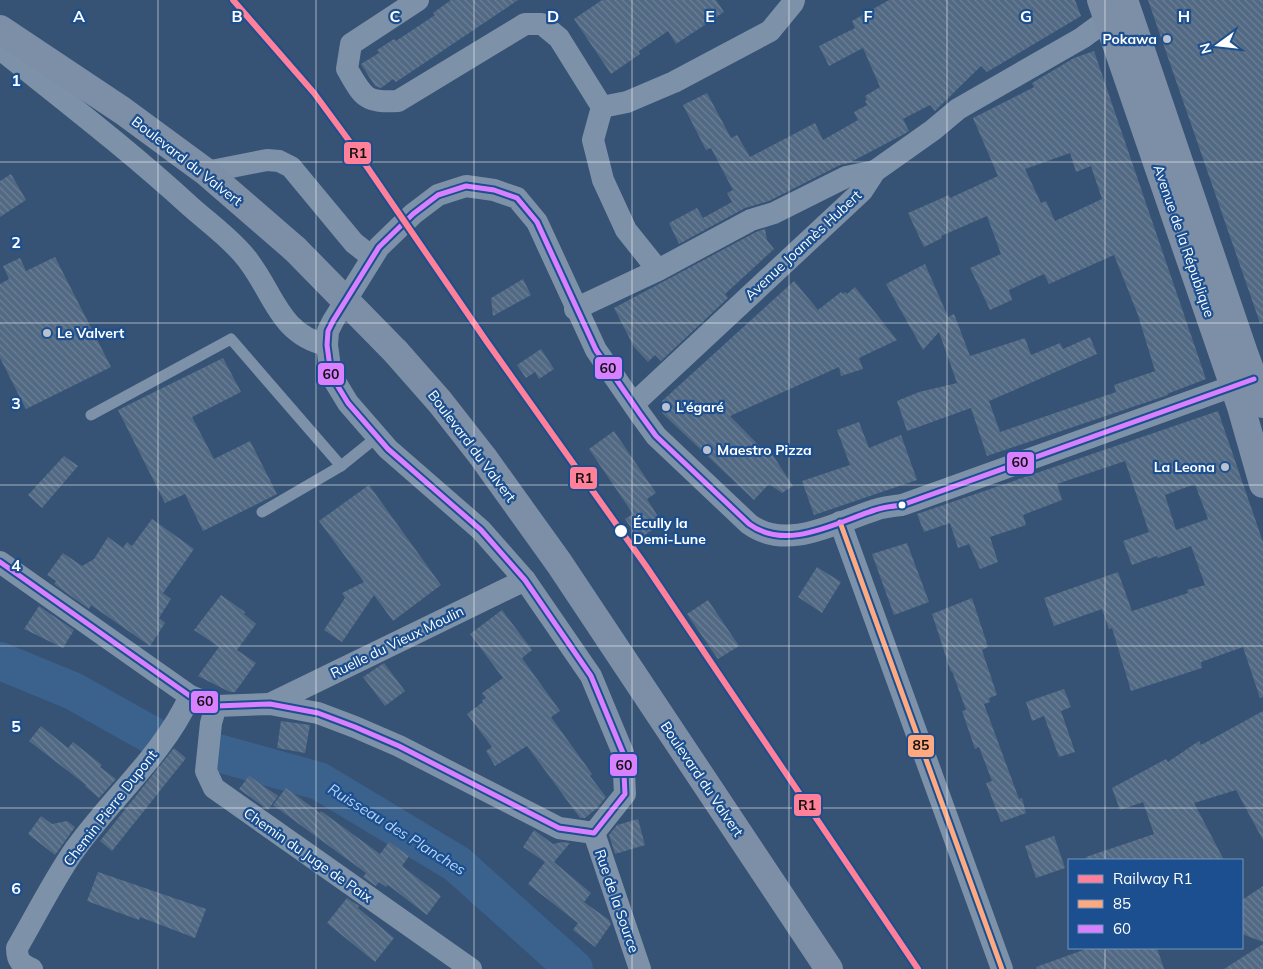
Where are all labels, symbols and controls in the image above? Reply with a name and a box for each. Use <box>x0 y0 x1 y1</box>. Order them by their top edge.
text: A <box>73 6 85 26</box>
text: B <box>231 6 243 26</box>
text: C <box>390 6 401 26</box>
text: D <box>547 6 559 26</box>
text: E <box>705 6 715 26</box>
text: F <box>863 6 873 26</box>
text: G <box>1020 6 1032 26</box>
text: H <box>1178 6 1190 26</box>
north arrow <box>1193 20 1243 70</box>
place label: Pokawa <box>1103 30 1157 48</box>
marker: Pokawa <box>1161 33 1173 45</box>
text: N <box>1195 41 1216 56</box>
text: 1 <box>11 70 21 90</box>
street label: Boulevard du Valvert <box>128 112 246 210</box>
line badge: R1 <box>343 141 372 165</box>
text: R1 <box>349 144 367 162</box>
street label: Avenue de la République <box>1149 162 1219 320</box>
street label: Avenue Joannès Hubert <box>741 186 865 304</box>
text: 2 <box>11 232 21 252</box>
place label: Le Valvert <box>57 324 125 342</box>
marker: Le Valvert <box>41 327 53 339</box>
line badge: 60 <box>594 356 623 380</box>
text: 60 <box>600 359 616 377</box>
line badge: 60 <box>317 362 345 386</box>
text: 60 <box>323 365 339 383</box>
street label: Boulevard du Valvert <box>424 387 520 506</box>
text: 3 <box>11 393 21 413</box>
place label: L’égaré <box>676 398 724 416</box>
marker: L’égaré <box>660 401 672 413</box>
place label: Maestro Pizza <box>717 441 812 459</box>
marker: Maestro Pizza <box>701 444 713 456</box>
line badge: 60 <box>1006 451 1035 475</box>
text: 60 <box>1012 453 1028 471</box>
place label: La Leona <box>1154 458 1215 476</box>
marker: La Leona <box>1219 461 1231 473</box>
line badge: R1 <box>569 466 598 490</box>
text: R1 <box>575 469 593 487</box>
unlabelled marker <box>897 500 907 510</box>
place label: Écully la Demi-Lune <box>633 514 706 548</box>
marker: Écully la Demi-Lune <box>613 523 629 539</box>
text: 4 <box>11 555 21 575</box>
street label: Ruelle du Vieux Moulin <box>327 602 467 682</box>
line badge: 60 <box>190 690 219 714</box>
text: 60 <box>197 692 213 710</box>
text: 5 <box>11 716 21 736</box>
street label: Boulevard du Valvert <box>657 718 747 840</box>
line badge: 85 <box>907 734 935 758</box>
text: 85 <box>913 736 929 754</box>
street label: Chemin Pierre Dupont <box>59 746 161 870</box>
line badge: 60 <box>609 753 638 777</box>
text: 60 <box>616 756 632 774</box>
water label: Ruisseau des Planches <box>325 779 469 879</box>
line badge: R1 <box>793 793 822 817</box>
text: R1 <box>798 796 816 814</box>
street label: Chemin du Juge de Paix <box>240 804 376 907</box>
street label: Rue de la Source <box>591 847 643 955</box>
legend <box>1068 859 1243 949</box>
text: Railway R1 <box>1113 869 1193 888</box>
text: 6 <box>11 878 21 898</box>
text: 85 <box>1113 894 1131 913</box>
text: 60 <box>1113 919 1131 938</box>

